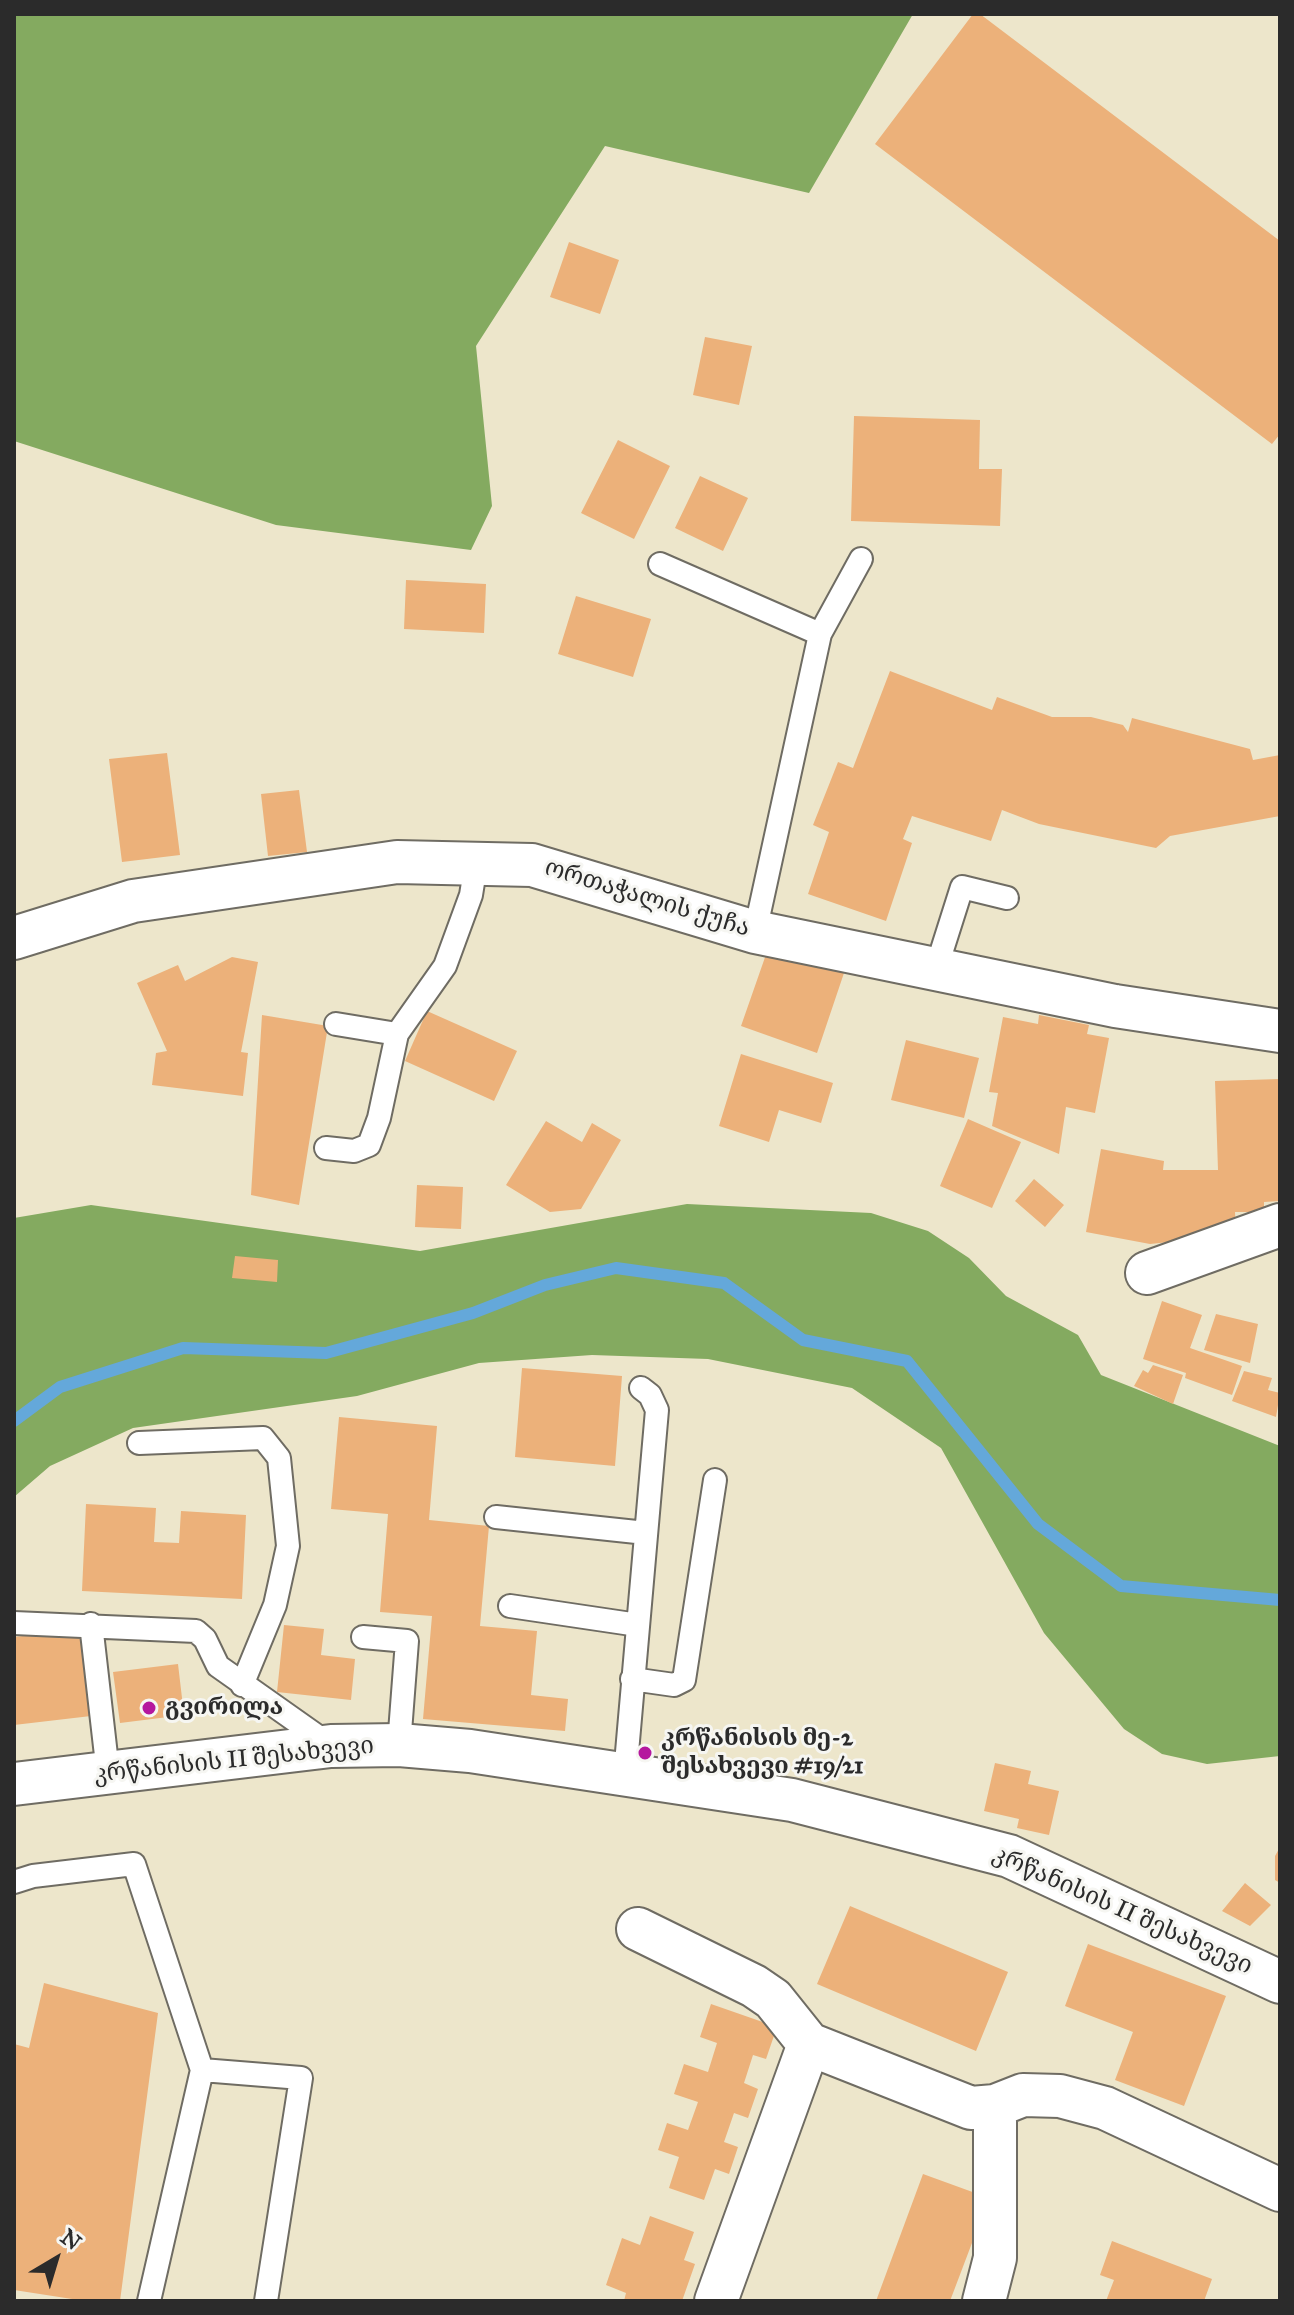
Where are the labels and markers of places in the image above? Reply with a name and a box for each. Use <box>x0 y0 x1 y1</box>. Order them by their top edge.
place label: გვირილა <box>165 1694 283 1722</box>
marker: გვირილა <box>140 1699 158 1717</box>
place label: კრწანისის მე-2 შესახვევი #19/21 <box>661 1725 863 1781</box>
marker: კრწანისის მე-2 შესახვევი #19/21 <box>636 1744 654 1762</box>

